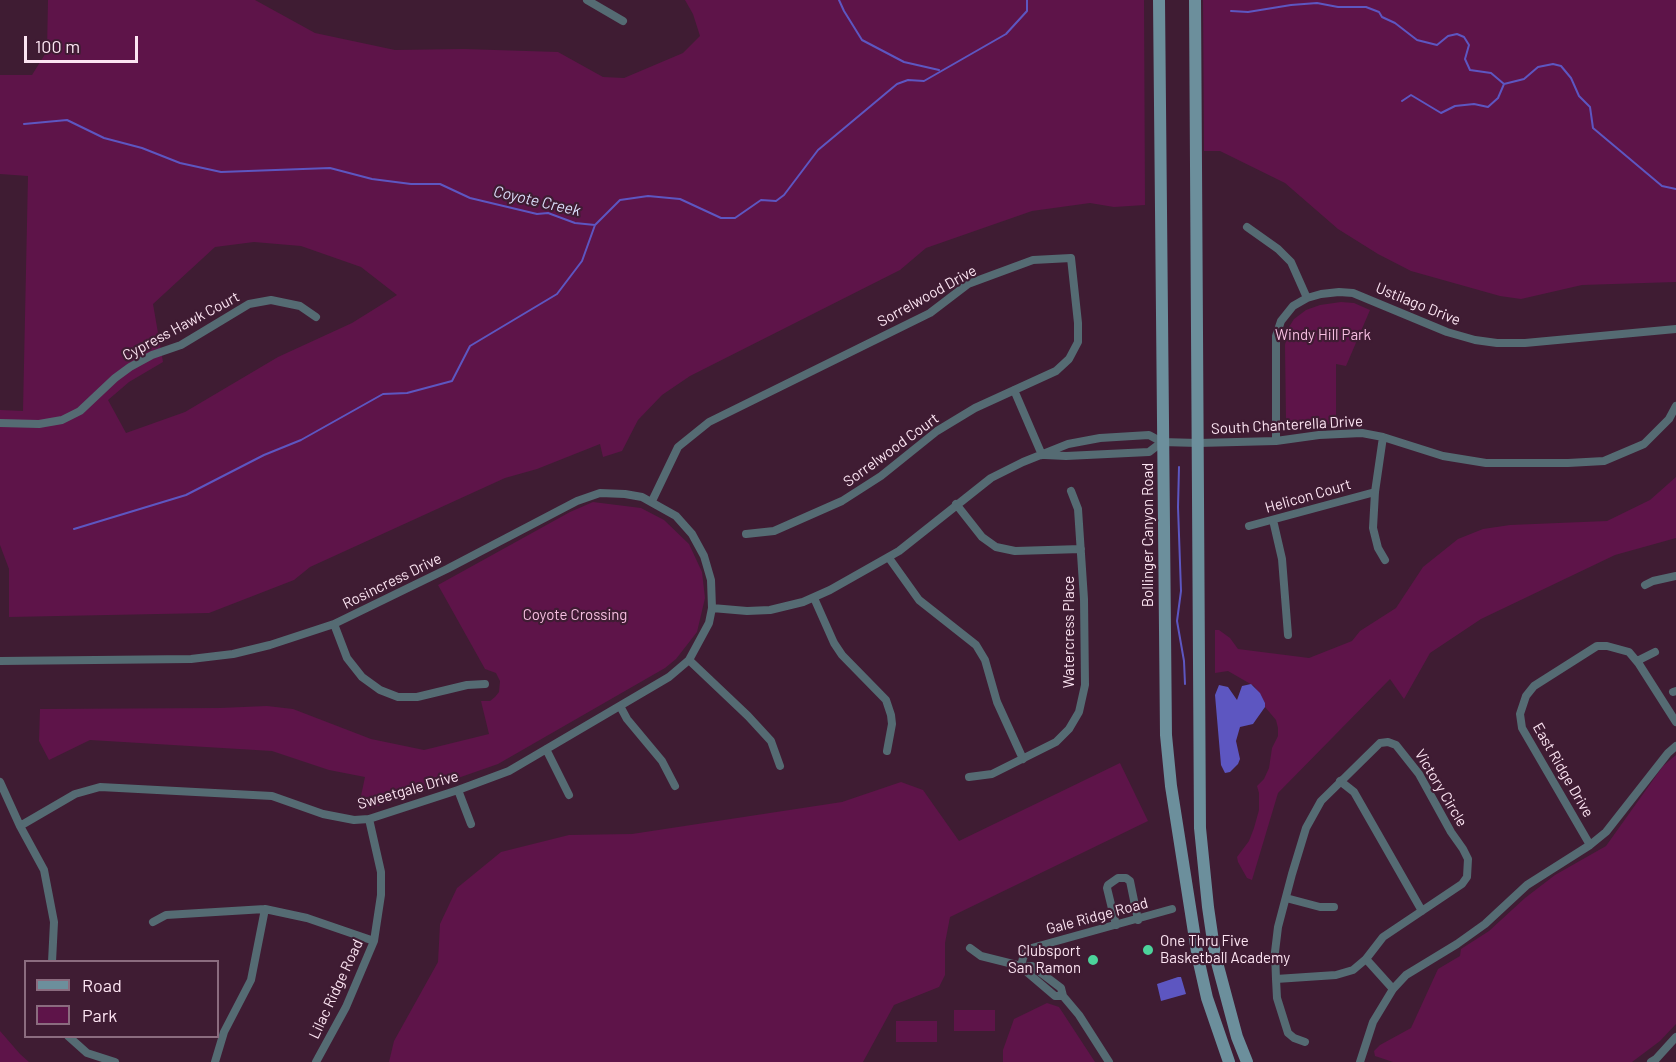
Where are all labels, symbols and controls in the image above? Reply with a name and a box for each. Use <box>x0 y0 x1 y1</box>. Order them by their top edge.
scale bar <box>27 24 141 62</box>
text: 100 m <box>35 35 80 57</box>
water label: Coyote Creek <box>492 182 582 220</box>
street label: Sorrelwood Drive <box>874 261 980 331</box>
street label: Ustilago Drive <box>1373 279 1463 329</box>
street label: Cypress Hawk Court <box>119 288 243 364</box>
park label: Windy Hill Park <box>1275 326 1371 344</box>
street label: Sorrelwood Court <box>840 409 942 491</box>
street label: South Chanterella Drive <box>1211 412 1363 438</box>
street label: Bollinger Canyon Road <box>1139 463 1157 607</box>
street label: Helicon Court <box>1263 475 1353 517</box>
street label: Rosincress Drive <box>340 549 444 613</box>
street label: Watercress Place <box>1060 576 1078 688</box>
park label: Coyote Crossing <box>523 606 627 624</box>
street label: East Ridge Drive <box>1529 720 1597 820</box>
street label: Victory Circle <box>1411 746 1471 830</box>
street label: Sweetgale Drive <box>355 767 461 813</box>
street label: Gale Ridge Road <box>1044 894 1150 938</box>
place label: One Thru Five Basketball Academy <box>1160 932 1290 967</box>
street label: Lilac Ridge Road <box>305 936 367 1042</box>
place label: Clubsport San Ramon <box>1008 942 1081 977</box>
marker: One Thru Five Basketball Academy <box>1141 943 1155 957</box>
marker: Clubsport San Ramon <box>1086 953 1100 967</box>
legend <box>24 960 219 1038</box>
text: Road <box>82 974 122 996</box>
text: Park <box>82 1004 117 1026</box>

